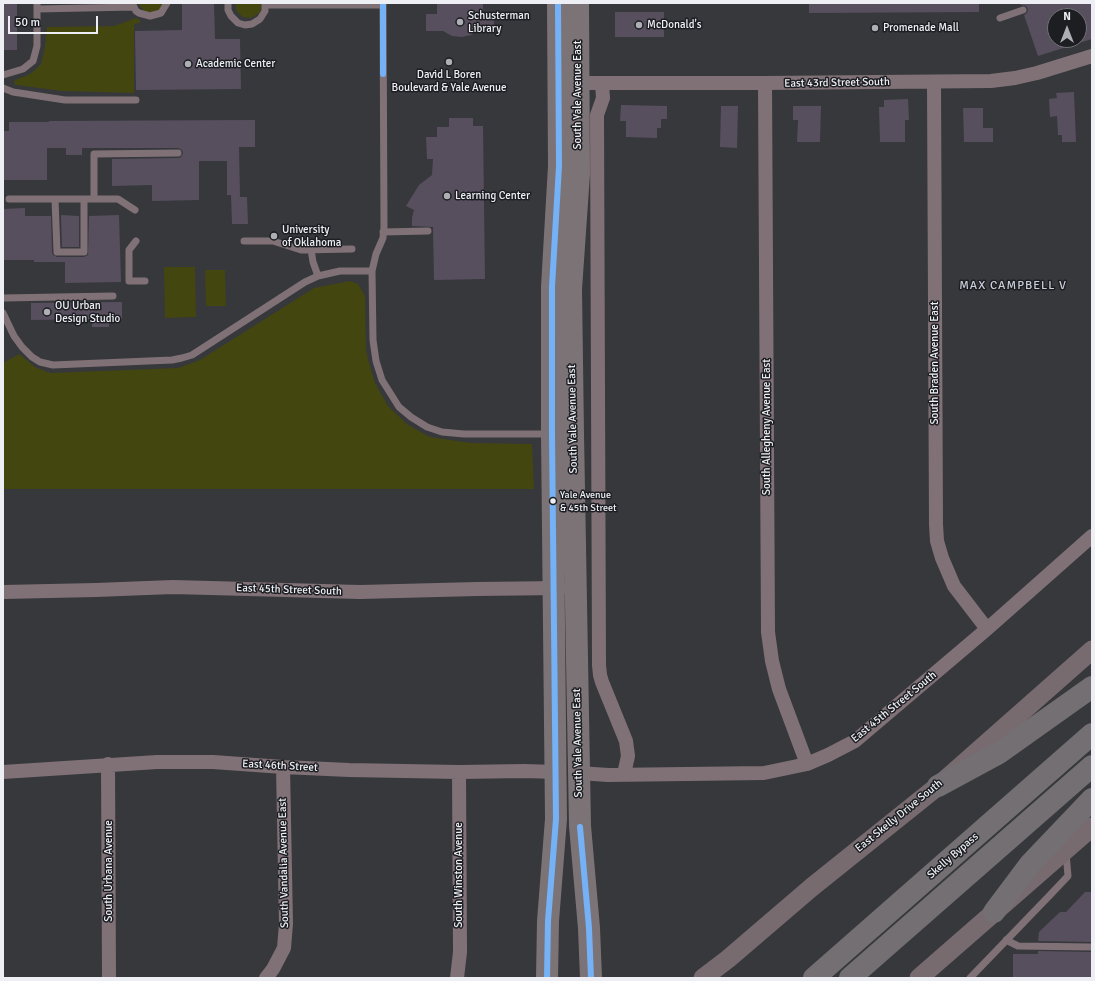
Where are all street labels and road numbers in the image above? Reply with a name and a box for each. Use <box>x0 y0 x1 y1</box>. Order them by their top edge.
street label: South Yale Avenue East <box>571 41 585 149</box>
street label: East 43rd Street South <box>784 75 890 91</box>
street label: South Braden Avenue East <box>928 301 942 425</box>
street label: South Allegheny Avenue East <box>760 359 774 495</box>
street label: South Yale Avenue East <box>565 364 581 474</box>
street label: East 45th Street South <box>236 582 342 598</box>
street label: East 45th Street South <box>849 669 939 745</box>
street label: South Yale Avenue East <box>570 688 586 798</box>
street label: East 46th Street <box>242 757 318 775</box>
street label: East Skelly Drive South <box>853 777 945 855</box>
street label: South Vandalia Avenue East <box>276 798 292 928</box>
street label: South Urbana Avenue <box>102 820 116 922</box>
street label: South Winston Avenue <box>452 822 466 928</box>
street label: Skelly Bypass <box>925 830 981 882</box>

